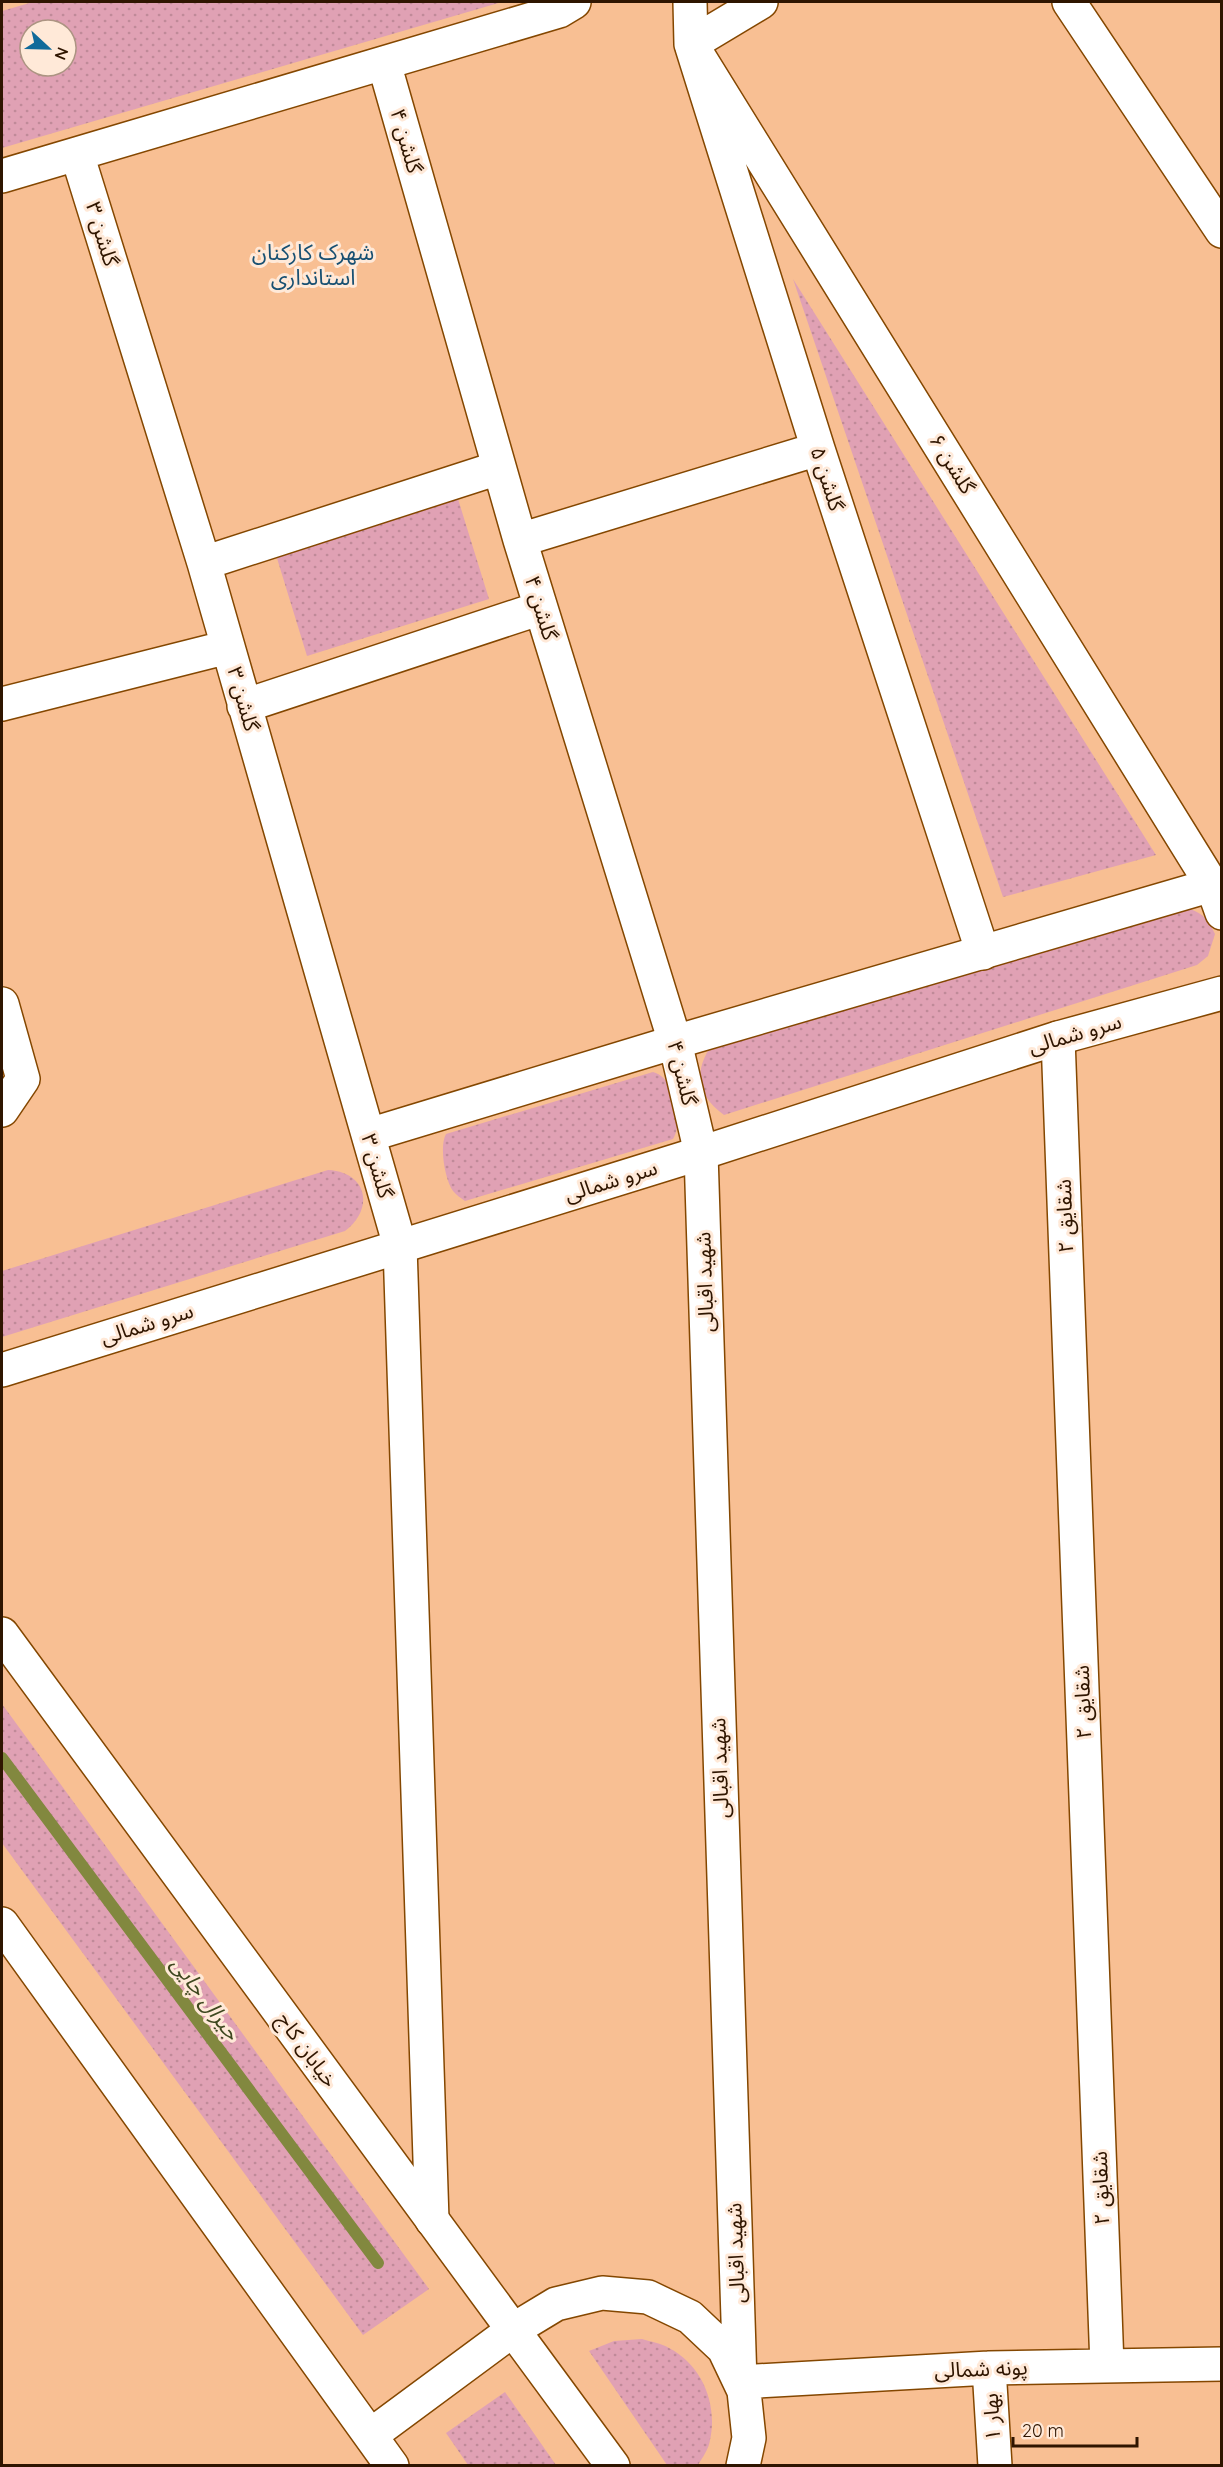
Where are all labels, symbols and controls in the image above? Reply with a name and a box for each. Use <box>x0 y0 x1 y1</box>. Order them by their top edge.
north arrow <box>18 18 78 78</box>
text: N <box>50 44 73 63</box>
street label: گلشن ۴ <box>385 105 429 176</box>
street label: گلشن ۳ <box>81 198 125 269</box>
district label: شهرک کارکنان استانداری <box>252 238 374 291</box>
street label: گلشن ۶ <box>924 429 982 499</box>
street label: گلشن ۵ <box>805 443 851 514</box>
street label: گلشن ۴ <box>520 572 564 643</box>
street label: گلشن ۳ <box>222 663 266 734</box>
street label: سرو شمالی <box>1025 1007 1124 1059</box>
street label: گلشن ۴ <box>662 1038 704 1108</box>
street label: گلشن ۳ <box>356 1130 400 1201</box>
street label: سرو شمالی <box>561 1154 660 1206</box>
street label: شقایق ۲ <box>1050 1179 1079 1253</box>
street label: شهید اقبالی <box>689 1231 719 1333</box>
street label: سرو شمالی <box>97 1297 196 1349</box>
street label: شقایق ۲ <box>1068 1665 1097 1739</box>
street label: شهید اقبالی <box>704 1717 734 1819</box>
water label: جیرال چایی <box>164 1950 247 2047</box>
street label: خیابان کاج <box>269 2007 344 2094</box>
street label: شقایق ۲ <box>1086 2151 1115 2225</box>
street label: شهید اقبالی <box>720 2202 750 2304</box>
street label: پونه شمالی <box>934 2353 1028 2384</box>
street label: بهار ۱ <box>977 2392 1005 2442</box>
scale bar <box>1013 2410 1138 2448</box>
text: 20 m <box>1022 2419 1064 2442</box>

